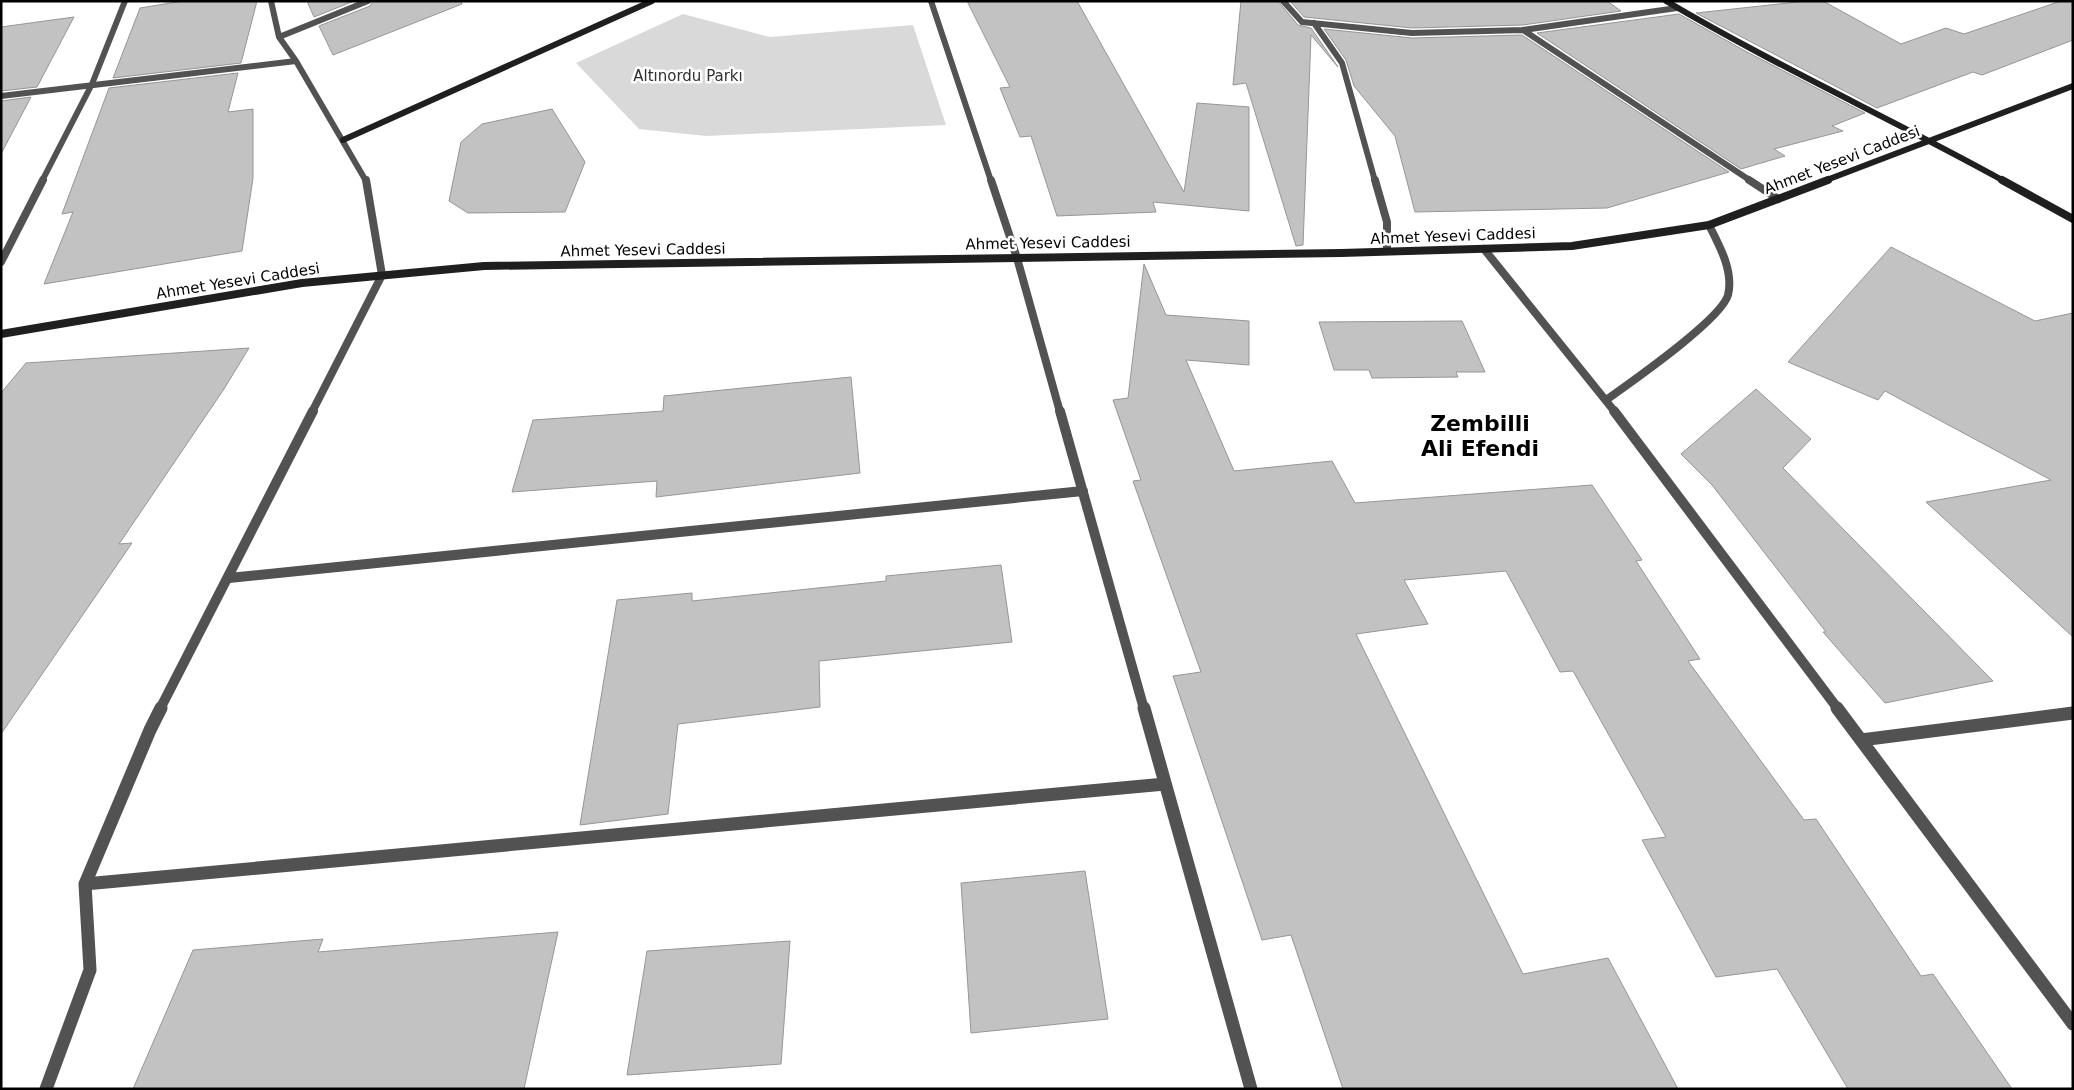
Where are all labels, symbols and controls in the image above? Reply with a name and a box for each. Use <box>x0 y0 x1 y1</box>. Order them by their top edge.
park label: Altınordu Parkı <box>633 67 743 85</box>
street label: Ahmet Yesevi Caddesi <box>1762 122 1922 198</box>
street label: Ahmet Yesevi Caddesi <box>1370 224 1536 248</box>
street label: Ahmet Yesevi Caddesi <box>965 233 1131 253</box>
street label: Ahmet Yesevi Caddesi <box>560 240 726 260</box>
street label: Ahmet Yesevi Caddesi <box>155 259 321 303</box>
district label: Zembilli Ali Efendi <box>1421 411 1539 461</box>

